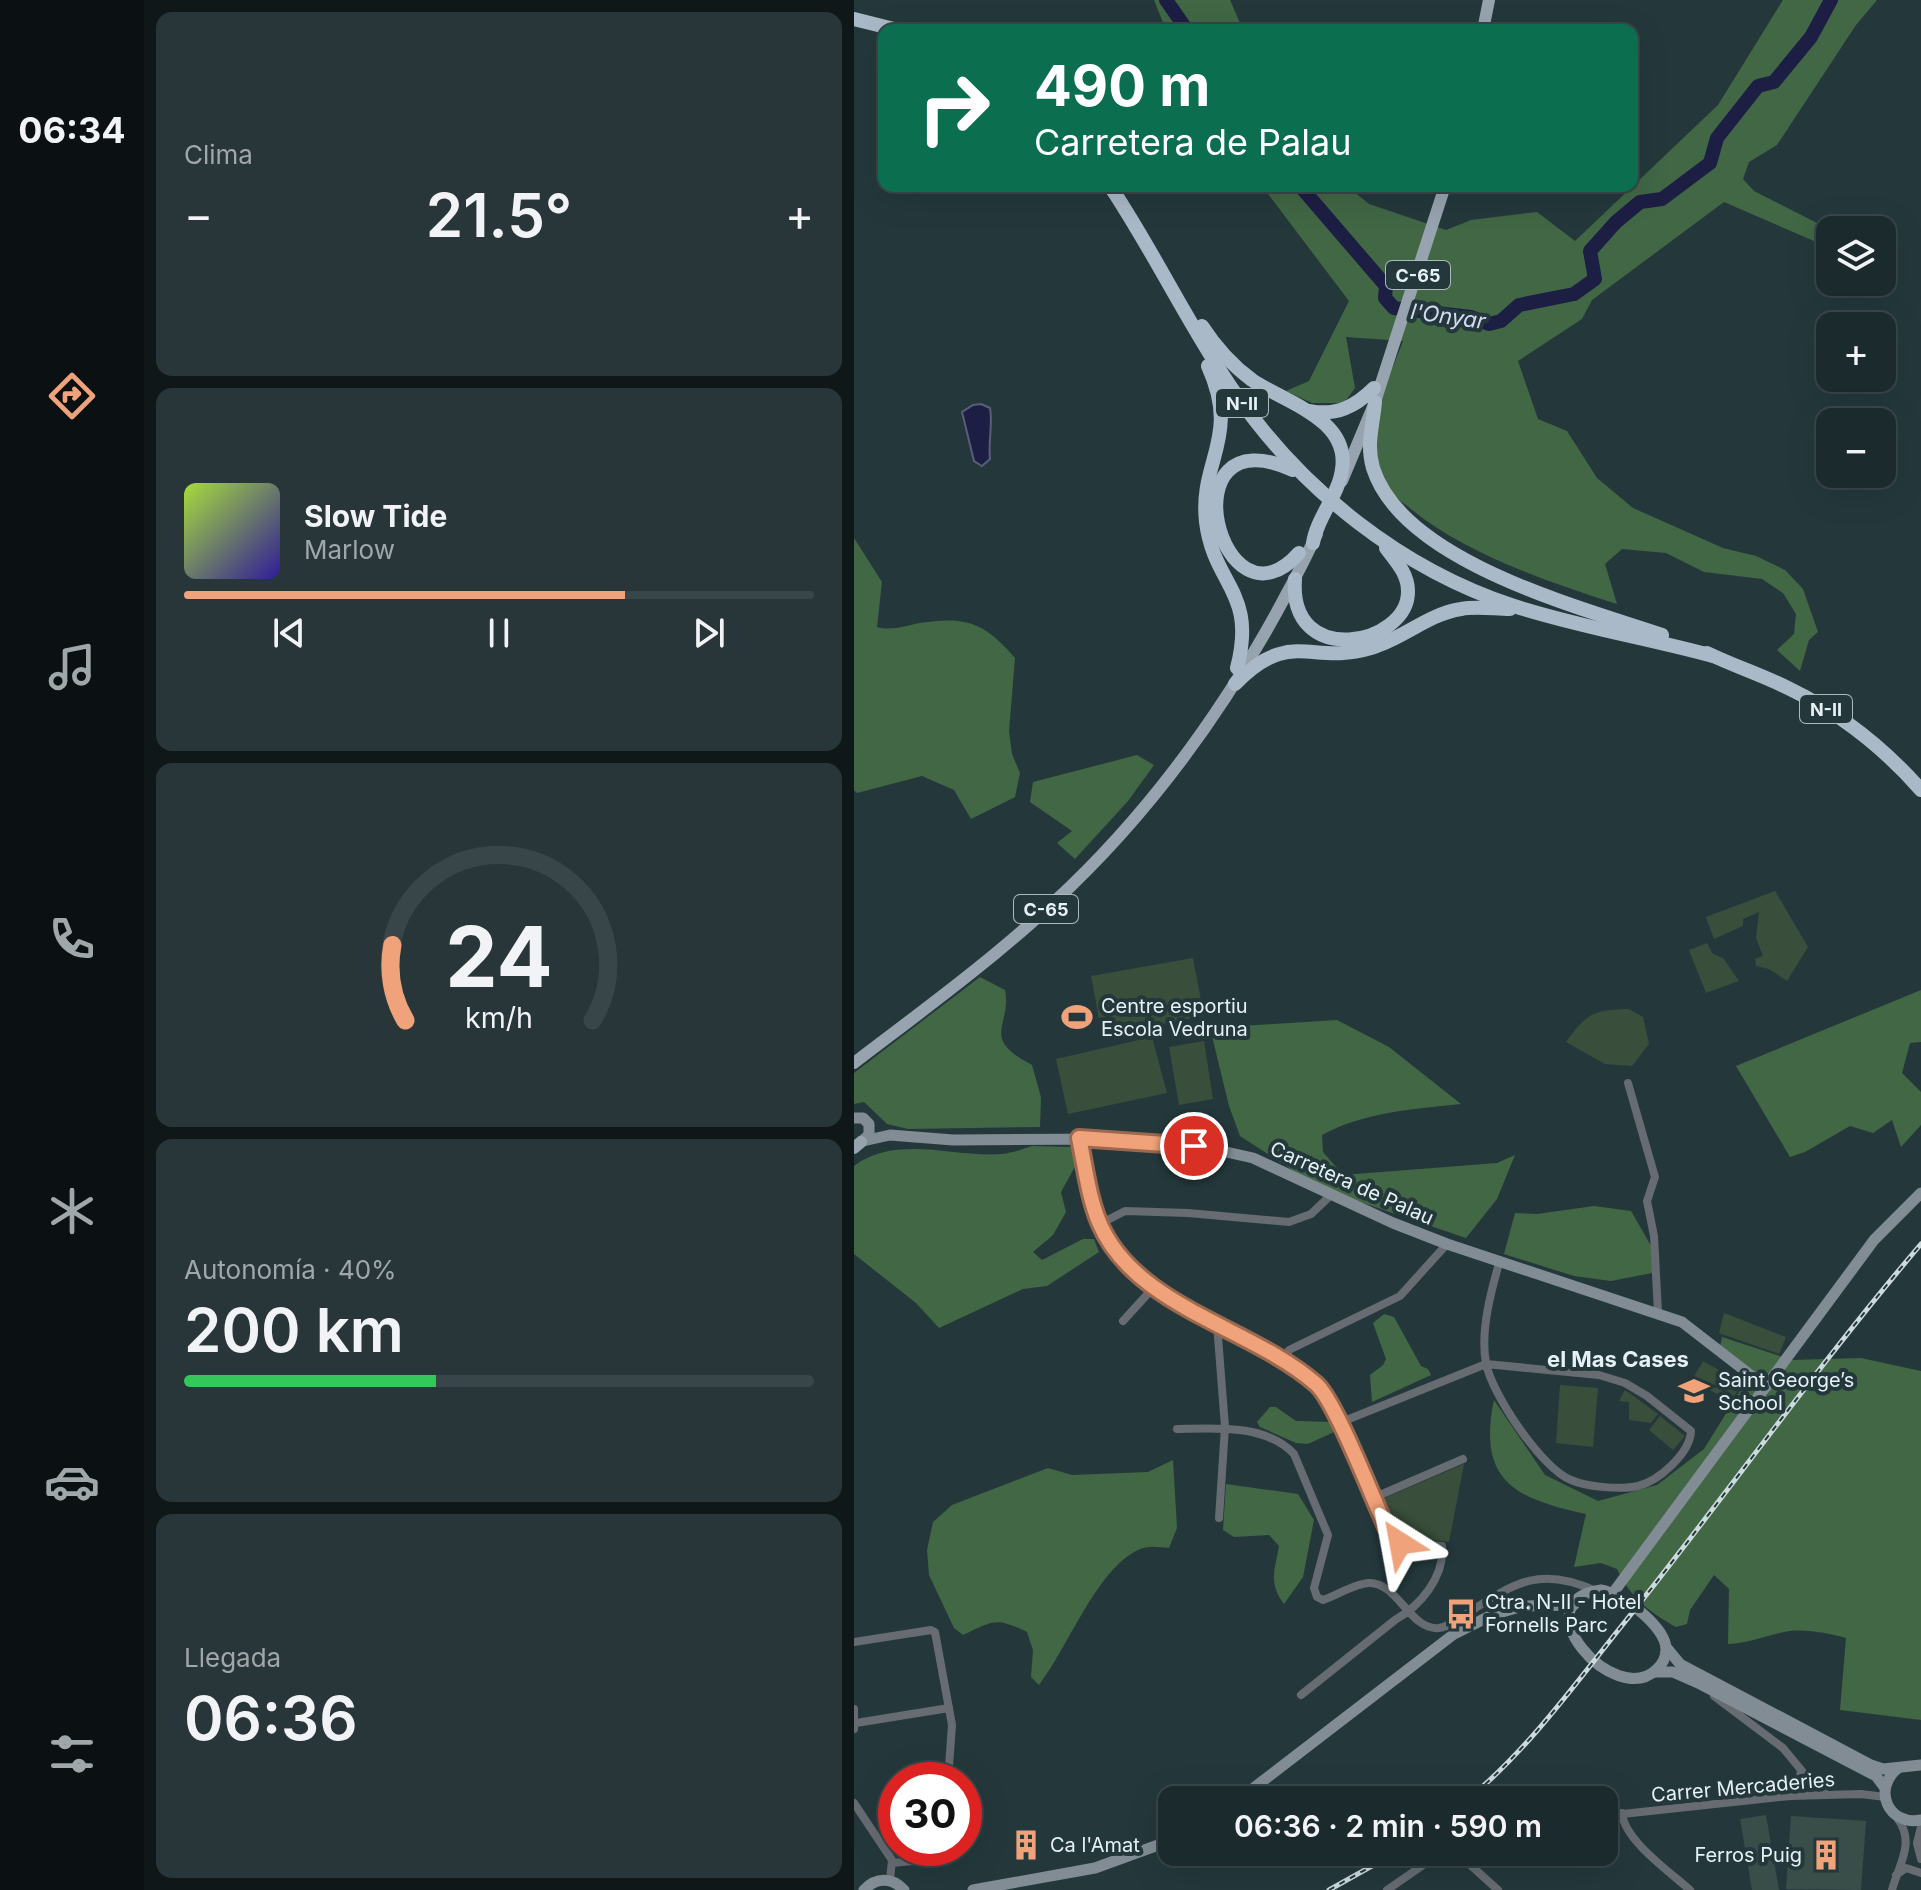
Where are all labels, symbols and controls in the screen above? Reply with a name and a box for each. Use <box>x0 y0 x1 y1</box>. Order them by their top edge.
text: 490 m <box>1034 52 1210 120</box>
icon: right <box>902 56 1006 160</box>
text: 06:34 <box>18 108 126 152</box>
text: Carretera de Palau <box>1034 120 1351 164</box>
text: Clima <box>184 139 253 170</box>
text: 21.5° <box>426 179 572 251</box>
text: − <box>184 188 213 242</box>
text: + <box>785 188 814 242</box>
map controls <box>1816 216 1896 488</box>
button: layers <box>1816 216 1896 296</box>
road number: C-65 <box>1386 261 1450 289</box>
water label: l'Onyar <box>1409 298 1488 334</box>
button: + <box>1816 312 1896 392</box>
icon: directions <box>44 368 100 424</box>
road number: N-II <box>1216 389 1268 417</box>
button: − <box>1816 408 1896 488</box>
text: Slow Tide <box>304 498 447 534</box>
text: Marlow <box>304 534 395 565</box>
icon: previous <box>267 611 311 655</box>
icon: pause <box>477 611 521 655</box>
icon: next <box>687 611 731 655</box>
icon: music <box>44 639 100 695</box>
road number: N-II <box>1800 695 1852 723</box>
road number: C-65 <box>1014 895 1078 923</box>
text: 24 <box>445 906 553 1007</box>
icon: phone <box>44 911 100 967</box>
place label: Centre esportiu Escola Vedruna <box>1101 994 1248 1041</box>
text: km/h <box>465 1000 533 1035</box>
sports icon: Centre esportiu Escola Vedruna <box>1060 1000 1094 1034</box>
pin <box>1160 1112 1228 1180</box>
icon: arrive <box>1172 1124 1216 1168</box>
street label: Carretera de Palau <box>1267 1136 1437 1230</box>
icon: climate <box>44 1183 100 1239</box>
text: Autonomía · 40% <box>184 1254 397 1285</box>
text: 200 km <box>184 1294 404 1366</box>
district label: el Mas Cases <box>1547 1346 1689 1372</box>
place label: Saint George’s School <box>1718 1368 1854 1415</box>
school or university icon: Saint George’s School <box>1677 1374 1711 1408</box>
icon: car <box>44 1454 100 1510</box>
position arrow <box>1358 1501 1442 1585</box>
place label: Ctra. N-II - Hotel Fornells Parc <box>1485 1590 1641 1637</box>
bus stop icon: Ctra. N-II - Hotel Fornells Parc <box>1444 1597 1478 1631</box>
text: Llegada <box>184 1642 281 1673</box>
text: 06:36 <box>184 1682 358 1754</box>
icon: filters <box>44 1726 100 1782</box>
speed limit sign: 30 <box>878 1762 982 1866</box>
street label: Carrer Mercaderies <box>1650 1767 1836 1807</box>
text: 06:36 · 2 min · 590 m <box>1234 1808 1542 1844</box>
building icon: Ca l'Amat <box>1009 1828 1043 1862</box>
place label: Ca l'Amat <box>1050 1833 1140 1857</box>
building icon: Ferros Puig <box>1809 1838 1843 1872</box>
place label: Ferros Puig <box>1694 1843 1802 1867</box>

